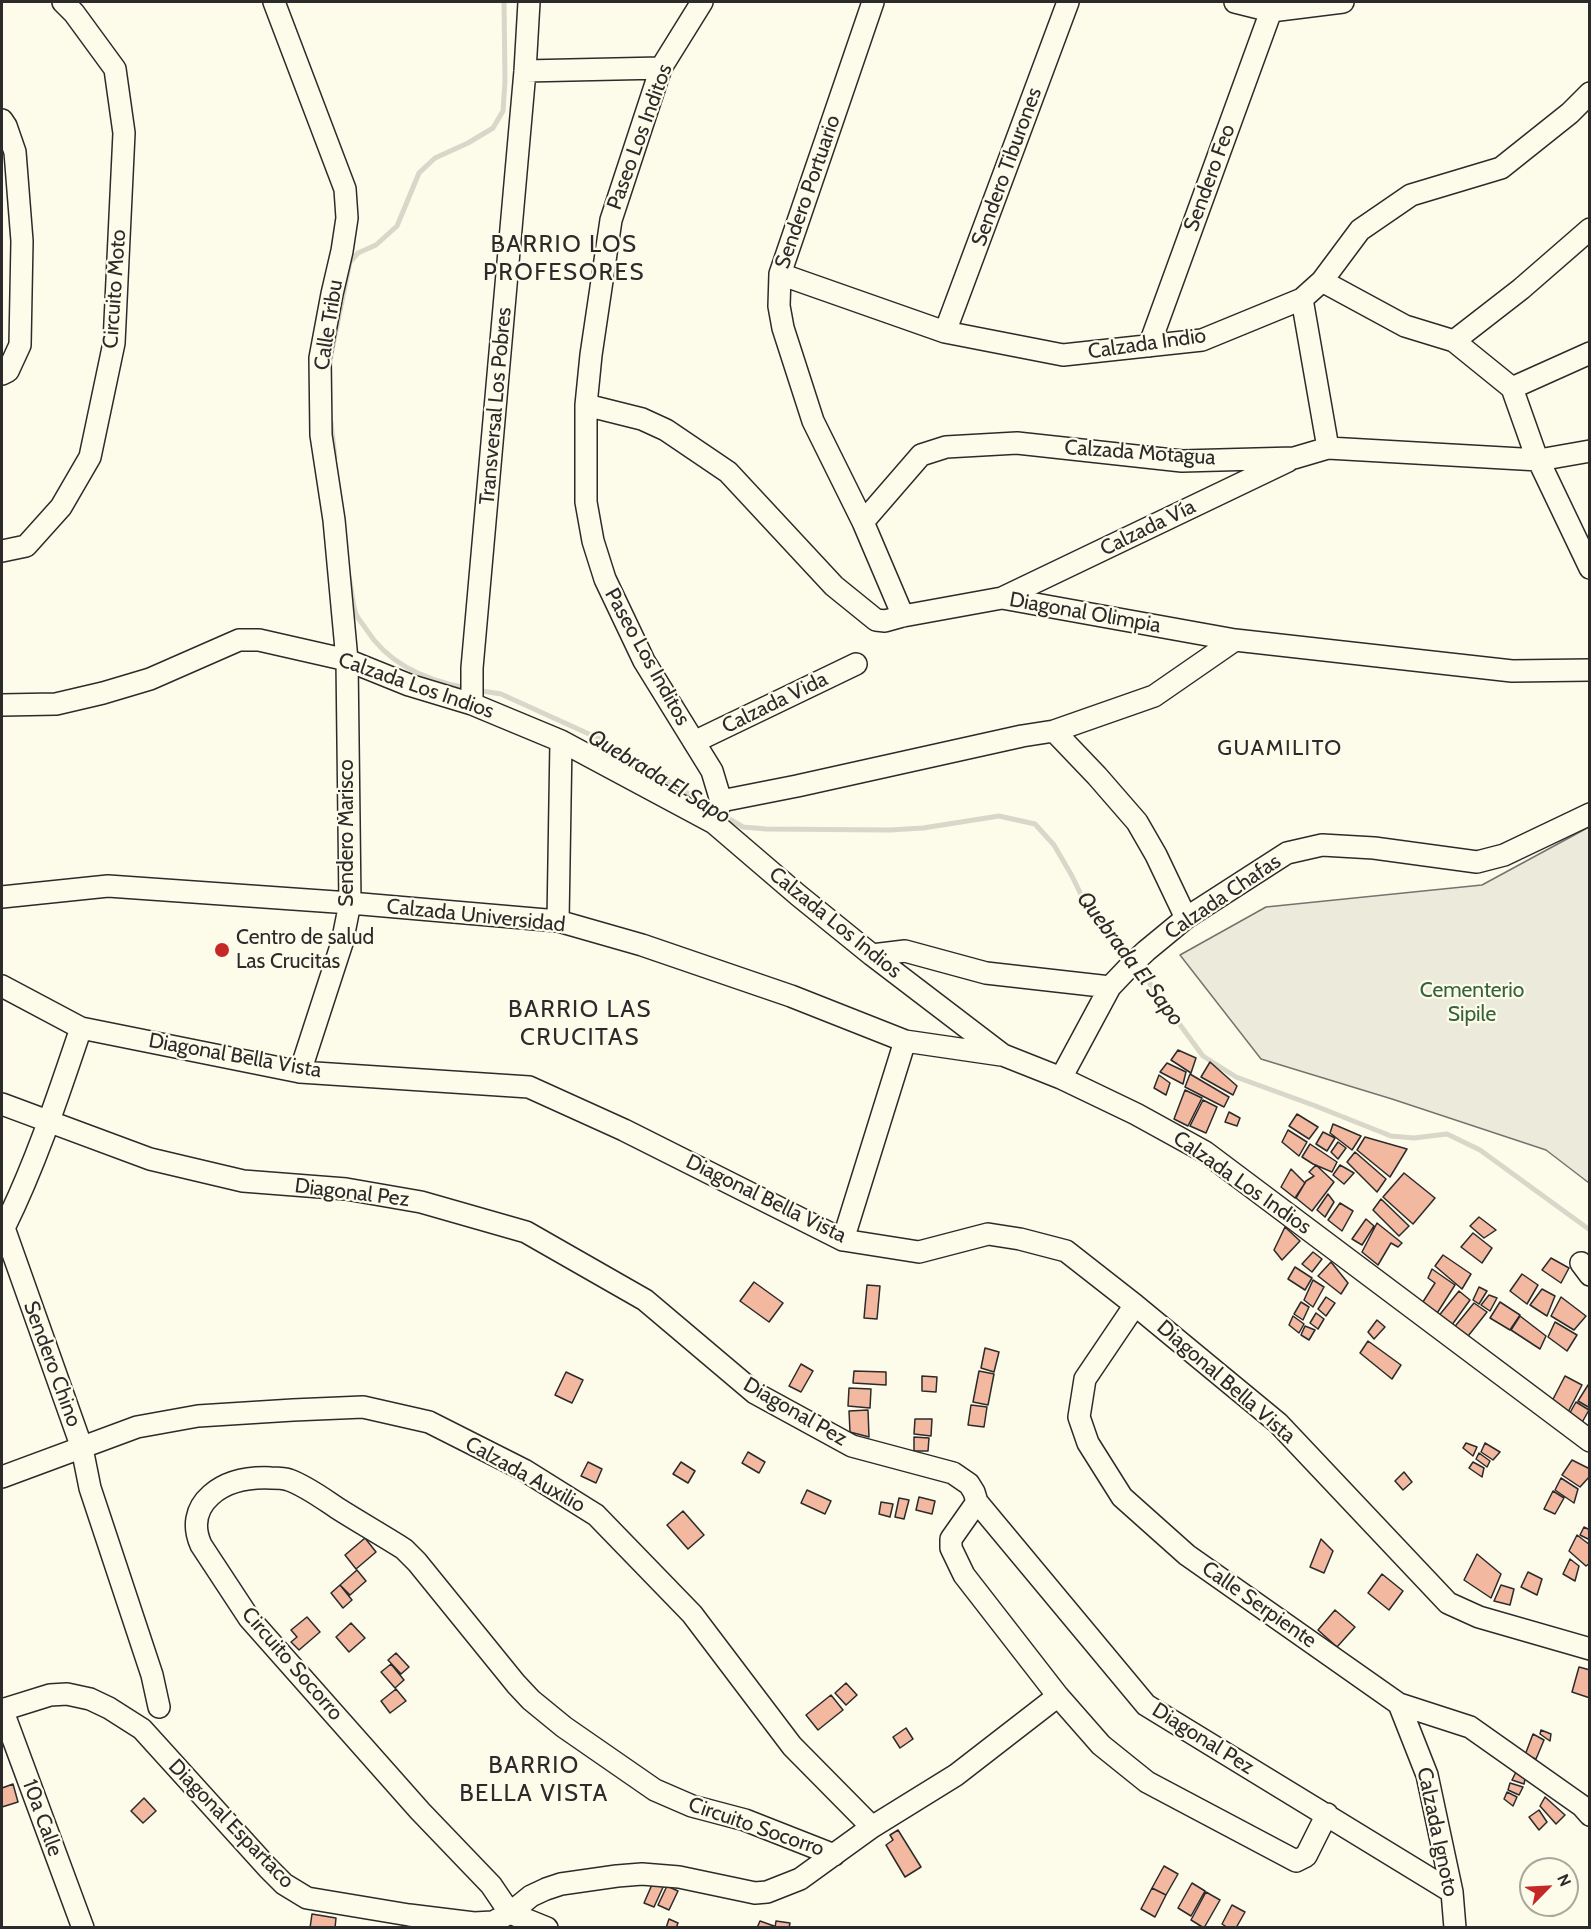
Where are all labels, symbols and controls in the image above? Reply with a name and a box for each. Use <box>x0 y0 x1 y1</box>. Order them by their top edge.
street label: Paseo Los Inditos <box>602 61 678 213</box>
street label: Sendero Tiburones <box>967 84 1047 250</box>
street label: Sendero Portuario <box>770 112 846 272</box>
street label: Sendero Feo <box>1179 121 1241 235</box>
street label: Circuito Moto <box>98 229 132 349</box>
district label: BARRIO LOS PROFESORES <box>483 231 645 287</box>
street label: Calle Tribu <box>309 278 349 372</box>
street label: Transversal Los Pobres <box>475 306 517 506</box>
street label: Calzada Indio <box>1086 323 1208 365</box>
street label: Calzada Motagua <box>1064 435 1216 471</box>
street label: Calzada Vía <box>1096 494 1200 562</box>
street label: Paseo Los Inditos <box>599 584 695 730</box>
street label: Diagonal Olimpia <box>1007 587 1163 639</box>
street label: Calzada Los Indios <box>335 648 497 724</box>
street label: Calzada Vida <box>718 667 832 739</box>
water label: Quebrada El Sapo <box>583 724 735 830</box>
district label: GUAMILITO <box>1217 736 1343 762</box>
street label: Sendero Marisco <box>334 759 360 907</box>
street label: Calzada Chafas <box>1160 849 1286 945</box>
street label: Calzada Los Indios <box>764 862 906 984</box>
water label: Quebrada El Sapo <box>1071 887 1189 1031</box>
street label: Calzada Universidad <box>385 894 567 938</box>
place label: Centro de salud Las Crucitas <box>236 925 374 975</box>
marker: Centro de salud Las Crucitas <box>213 941 231 959</box>
park label: Cementerio Sipile <box>1420 978 1524 1028</box>
district label: BARRIO LAS CRUCITAS <box>508 996 652 1052</box>
street label: Diagonal Bella Vista <box>147 1028 323 1084</box>
street label: Calzada Los Indios <box>1168 1126 1316 1240</box>
street label: Diagonal Bella Vista <box>682 1149 850 1249</box>
street label: Diagonal Pez <box>293 1173 411 1213</box>
street label: Sendero Chino <box>18 1298 86 1430</box>
street label: Diagonal Bella Vista <box>1152 1315 1300 1449</box>
street label: Diagonal Pez <box>739 1372 851 1452</box>
street label: Calzada Auxilio <box>461 1432 589 1518</box>
street label: Calle Serpiente <box>1197 1556 1321 1654</box>
street label: Circuito Socorro <box>236 1602 348 1726</box>
street label: Diagonal Pez <box>1147 1698 1259 1780</box>
district label: BARRIO BELLA VISTA <box>459 1752 609 1808</box>
street label: Diagonal Espartaco <box>163 1754 299 1894</box>
street label: Calzada Ignoto <box>1411 1765 1463 1899</box>
street label: 10a Calle <box>16 1776 68 1860</box>
street label: Circuito Socorro <box>685 1792 827 1862</box>
north arrow <box>1519 1857 1579 1917</box>
text: N <box>1553 1871 1575 1889</box>

